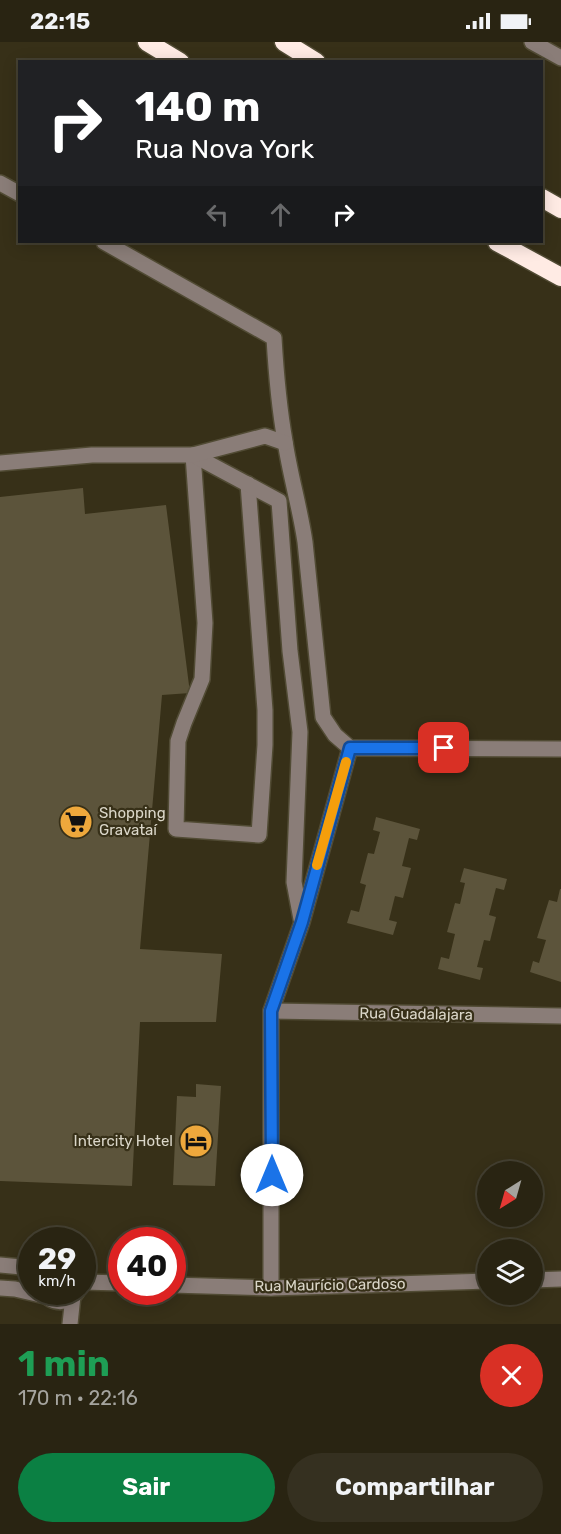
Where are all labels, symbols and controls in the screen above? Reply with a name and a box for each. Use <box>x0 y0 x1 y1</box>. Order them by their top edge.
text: 22:15 <box>30 8 90 35</box>
text: 140 m <box>135 82 261 132</box>
icon: right <box>36 84 114 162</box>
text: Rua Nova York <box>135 133 314 165</box>
icon: left <box>201 198 234 231</box>
icon: ahead <box>264 198 297 231</box>
icon: right <box>327 198 360 231</box>
pin <box>418 722 469 773</box>
icon: arrive <box>427 731 460 764</box>
supermarket icon: Shopping Gravataí <box>58 804 94 840</box>
place label: Shopping Gravataí <box>99 804 166 839</box>
street label: Rua Guadalajara <box>359 1004 473 1024</box>
hotel icon: Intercity Hotel <box>178 1123 214 1159</box>
place label: Intercity Hotel <box>74 1132 173 1150</box>
position arrow <box>240 1143 304 1207</box>
north arrow <box>477 1161 543 1227</box>
map controls <box>477 1161 543 1305</box>
speed limit sign: 40 <box>108 1227 186 1305</box>
button: layers <box>477 1239 543 1305</box>
text: 29 <box>38 1241 76 1277</box>
text: km/h <box>38 1272 76 1290</box>
street label: Rua Maurício Cardoso <box>254 1275 406 1295</box>
text: 1 min <box>18 1342 110 1385</box>
button: close <box>480 1344 543 1407</box>
text: 170 m · 22:16 <box>18 1386 138 1410</box>
button: Sair <box>18 1453 275 1522</box>
button: Compartilhar <box>287 1453 543 1522</box>

